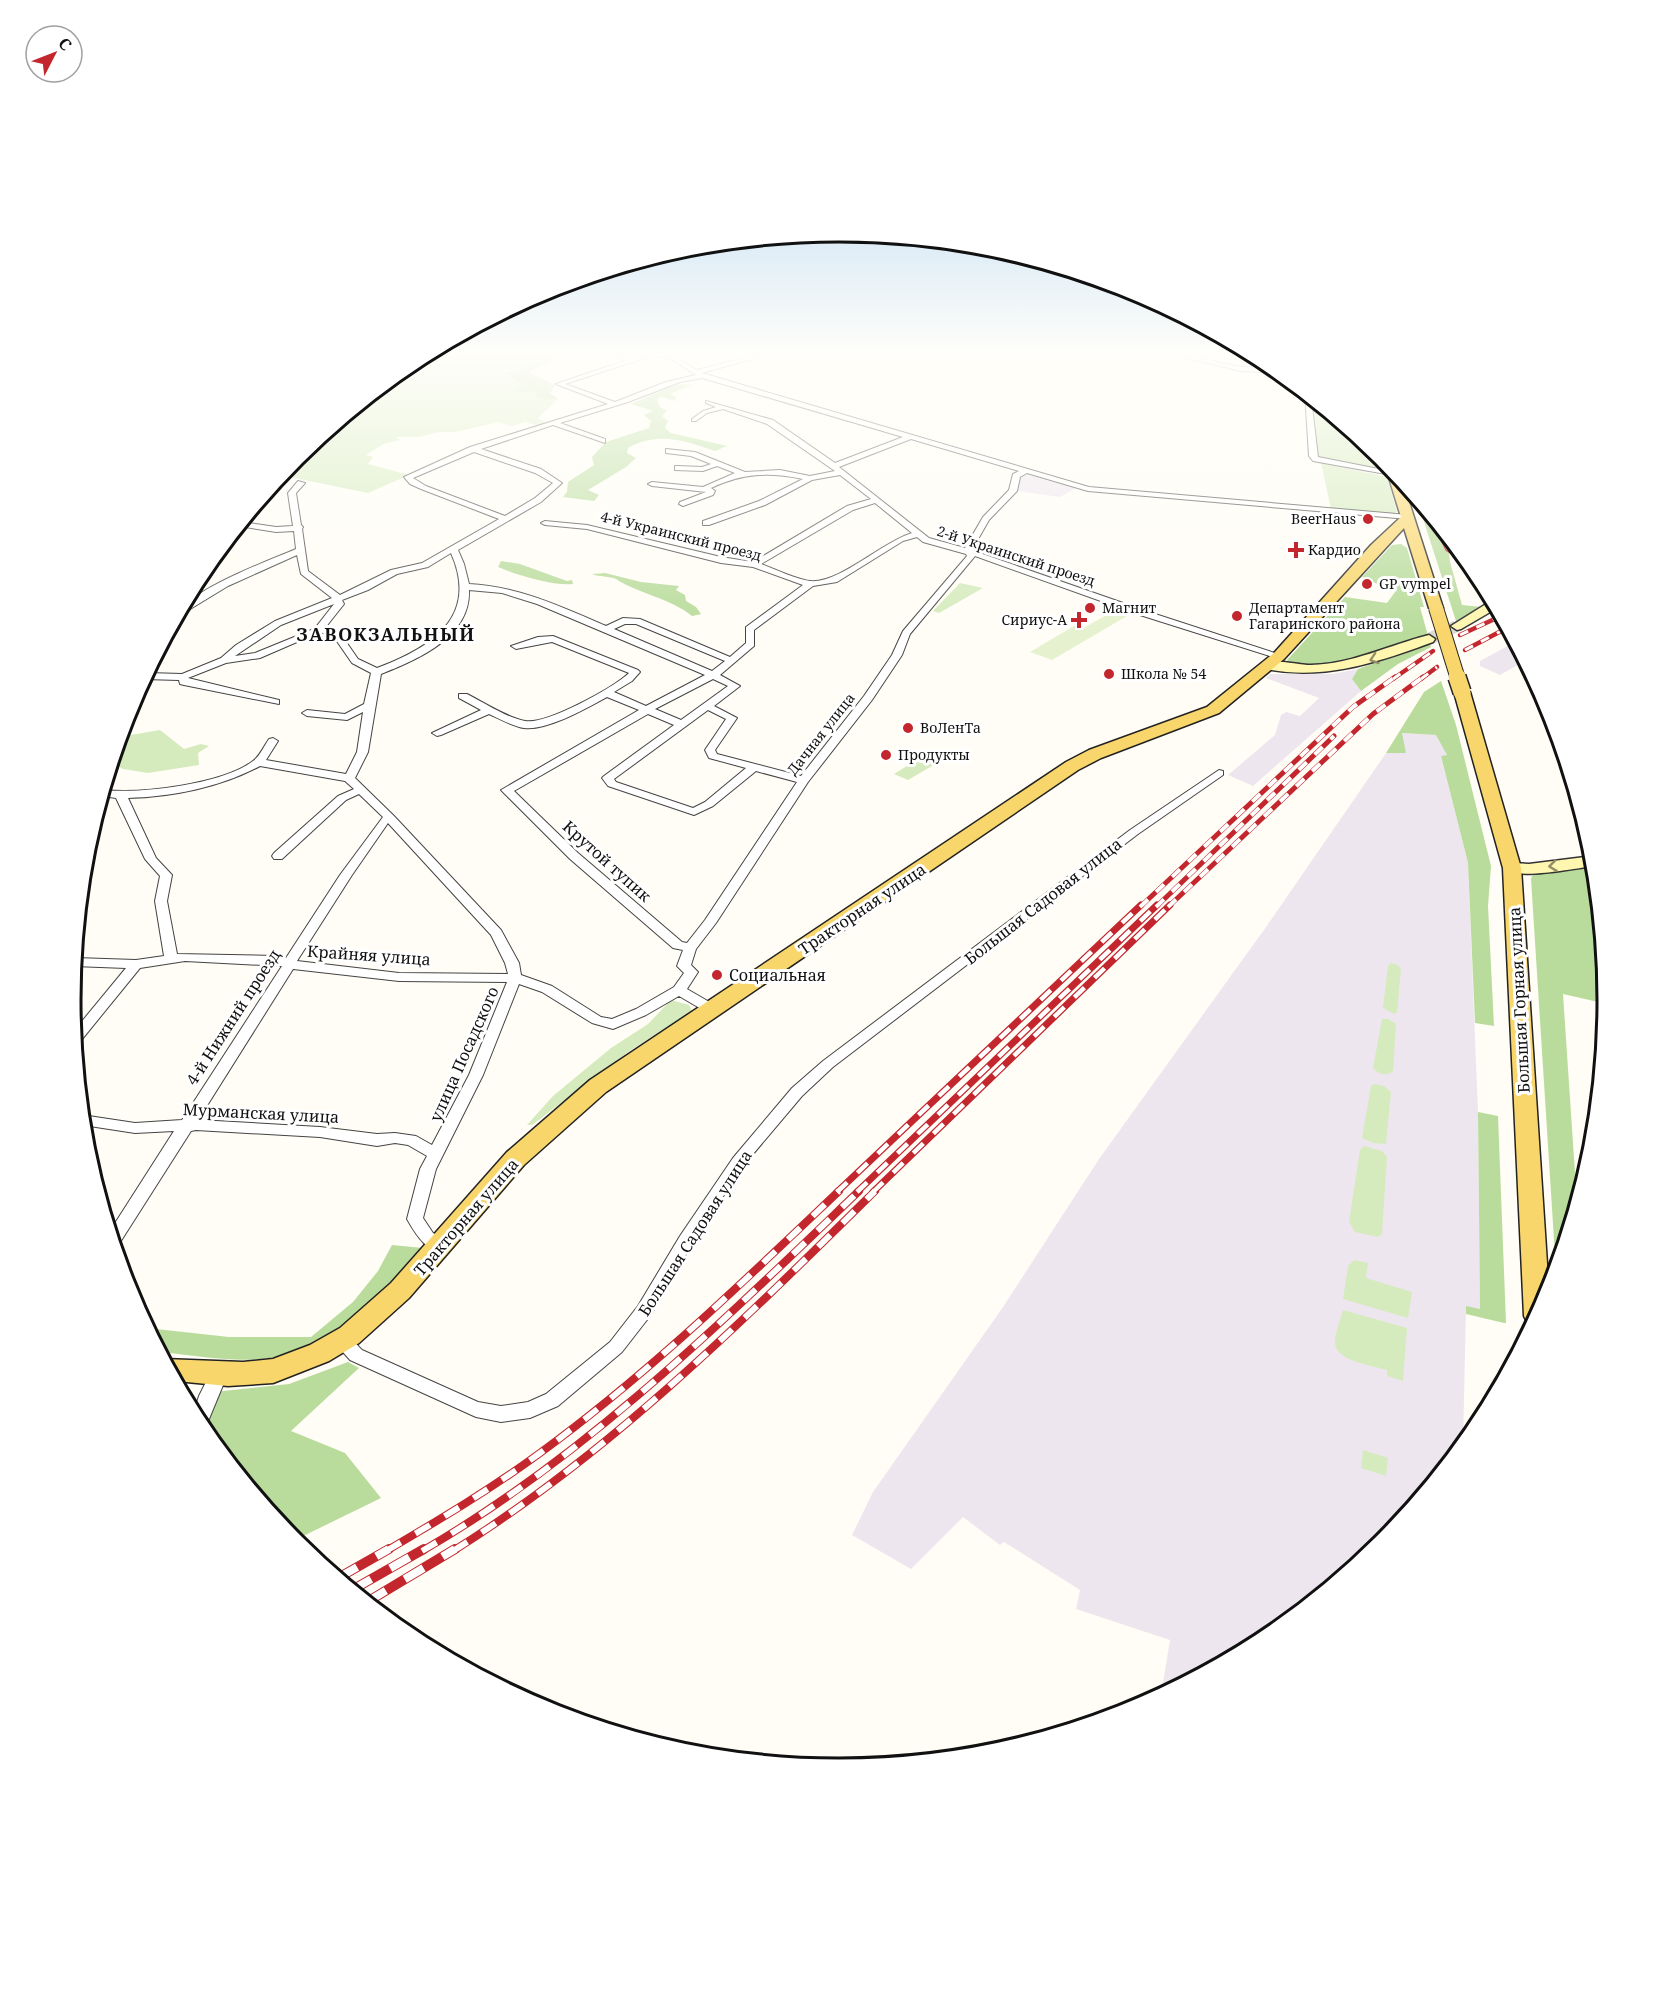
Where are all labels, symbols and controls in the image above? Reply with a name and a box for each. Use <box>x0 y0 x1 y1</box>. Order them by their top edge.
north arrow <box>24 24 84 84</box>
text: С <box>53 33 77 55</box>
street label: 4-й Украинский проезд <box>599 506 764 565</box>
place label: BeerHaus <box>1291 509 1356 528</box>
marker: BeerHaus <box>1361 512 1375 526</box>
street label: 2-й Украинский проезд <box>935 521 1098 590</box>
place label: Кардио <box>1308 540 1361 559</box>
marker: Кардио <box>1289 543 1303 557</box>
place label: GP vympel <box>1379 574 1451 593</box>
marker: GP vympel <box>1360 577 1374 591</box>
place label: Магнит <box>1102 598 1157 617</box>
place label: Департамент Гагаринского района <box>1249 598 1401 633</box>
marker: Магнит <box>1083 601 1097 615</box>
marker: Департамент Гагаринского района <box>1230 609 1244 623</box>
place label: Сириус-А <box>1002 610 1067 629</box>
marker: Сириус-А <box>1072 613 1086 627</box>
district label: ЗАВОКЗАЛЬНЫЙ <box>297 622 476 646</box>
one-way arrow <box>1369 652 1380 664</box>
place label: Школа № 54 <box>1121 664 1206 683</box>
marker: Школа № 54 <box>1102 667 1116 681</box>
street label: Дачная улица <box>783 689 859 779</box>
place label: ВоЛенТа <box>920 718 981 737</box>
marker: ВоЛенТа <box>901 721 915 735</box>
place label: Продукты <box>898 745 970 764</box>
marker: Продукты <box>879 748 893 762</box>
street label: Крутой тупик <box>558 815 656 907</box>
street label: Большая Садовая улица <box>960 833 1126 969</box>
street label: Тракторная улица <box>794 858 930 960</box>
one-way arrow <box>1548 859 1557 872</box>
street label: Большая Горная улица <box>1503 906 1535 1094</box>
street label: Крайняя улица <box>306 940 432 970</box>
street label: 4-й Нижний проезд <box>181 945 285 1089</box>
place label: Социальная <box>729 964 826 986</box>
marker: Социальная <box>710 968 724 982</box>
street label: улица Посадского <box>424 983 504 1125</box>
street label: Мурманская улица <box>182 1098 340 1128</box>
street label: Большая Садовая улица <box>633 1146 757 1320</box>
street label: Тракторная улица <box>409 1153 523 1281</box>

